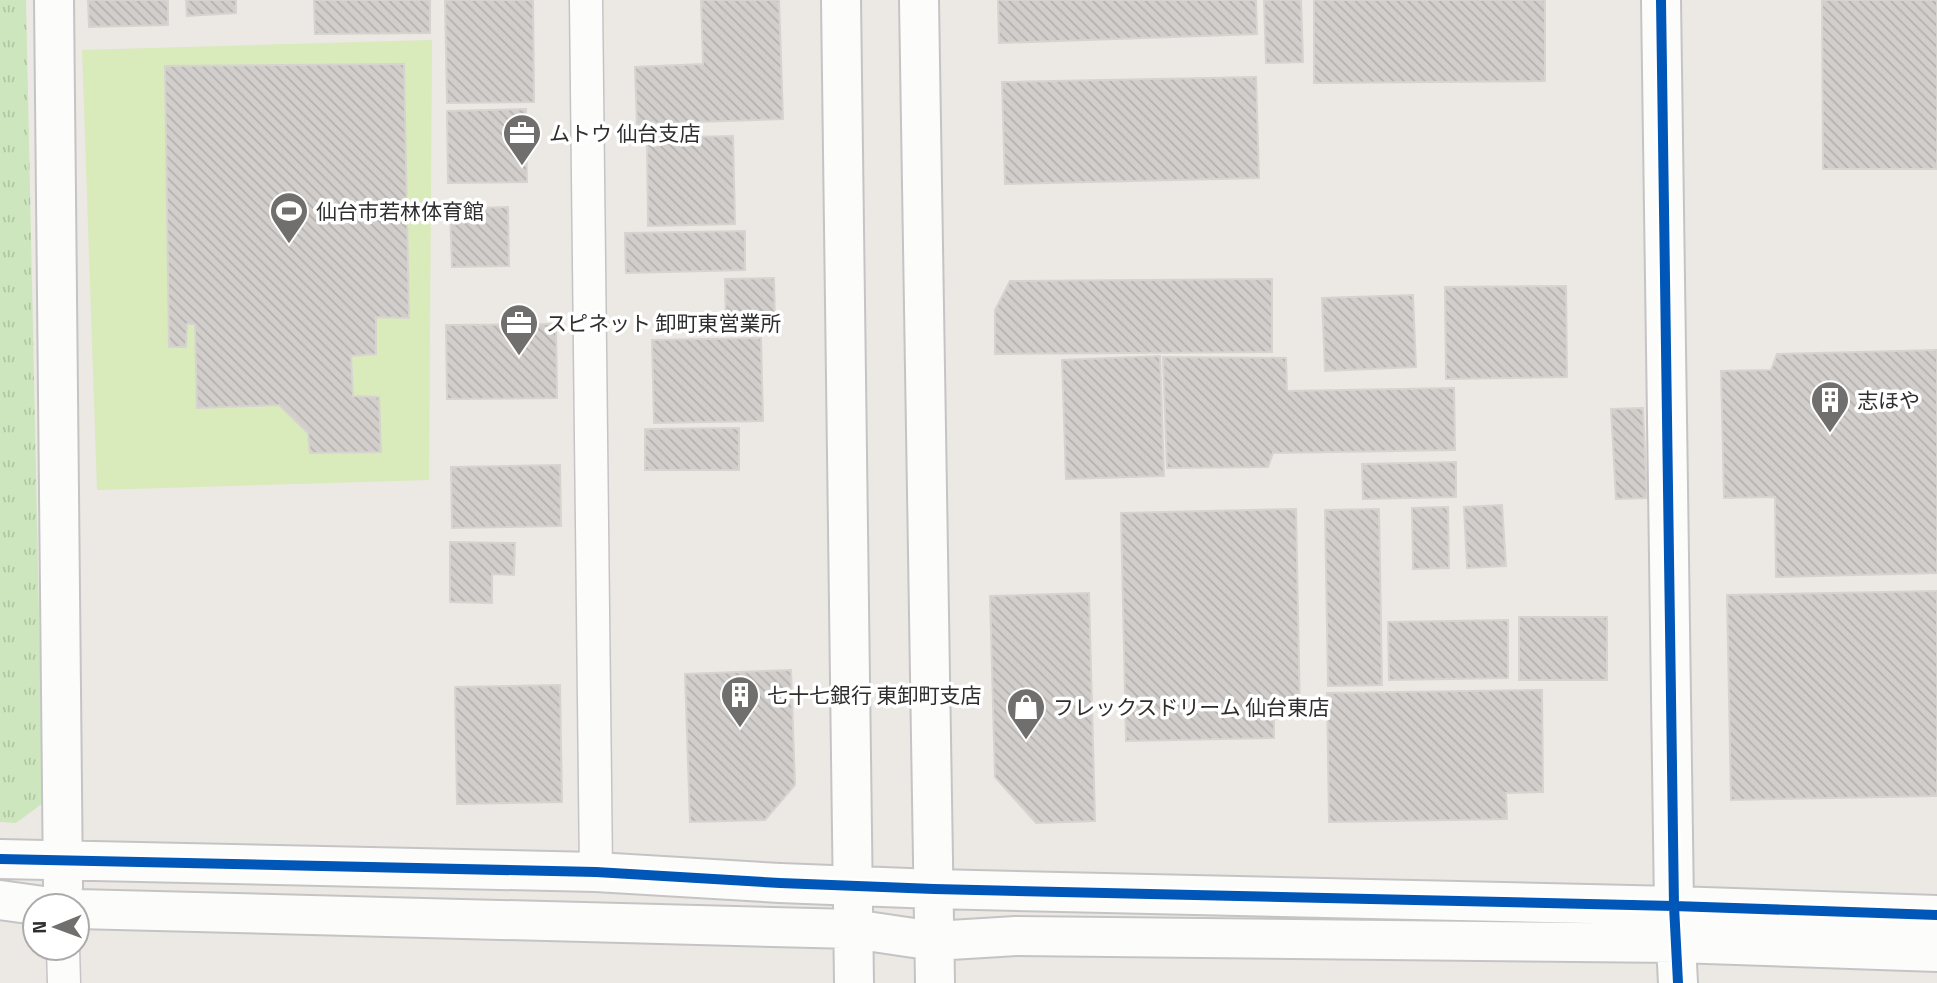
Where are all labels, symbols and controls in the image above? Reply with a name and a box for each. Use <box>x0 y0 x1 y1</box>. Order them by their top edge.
office icon: ムトウ 仙台支店 <box>501 112 543 167</box>
place label: ムトウ 仙台支店 <box>549 117 701 149</box>
sports icon: 仙台市若林体育館 <box>268 190 310 245</box>
place label: 仙台市若林体育館 <box>316 195 484 227</box>
office icon: スピネット 卸町東営業所 <box>498 302 540 357</box>
place label: スピネット 卸町東営業所 <box>546 307 782 339</box>
building icon: 志ほや <box>1809 379 1851 434</box>
place label: 志ほや <box>1857 384 1920 416</box>
building icon: 七十七銀行 東卸町支店 <box>719 674 761 729</box>
place label: 七十七銀行 東卸町支店 <box>767 679 982 711</box>
shop icon: フレックスドリーム 仙台東店 <box>1005 686 1047 741</box>
place label: フレックスドリーム 仙台東店 <box>1053 691 1329 723</box>
north arrow <box>21 892 91 962</box>
text: N <box>24 920 53 934</box>

